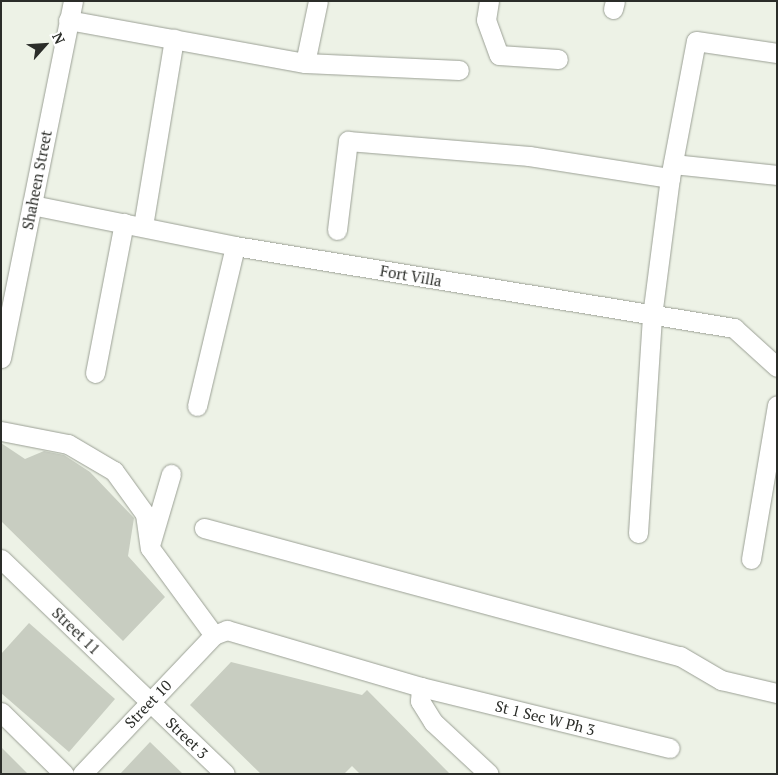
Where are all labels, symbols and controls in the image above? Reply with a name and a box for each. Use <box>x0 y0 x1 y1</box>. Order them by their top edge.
north arrow <box>20 20 70 70</box>
text: N <box>48 29 70 47</box>
street label: Shaheen Street <box>19 129 55 231</box>
street label: Fort Villa <box>379 262 443 290</box>
street label: Street 11 <box>48 604 104 658</box>
street label: Street 10 <box>121 676 175 732</box>
street label: St 1 Sec W Ph 3 <box>493 697 597 739</box>
street label: Street 3 <box>162 714 212 762</box>

